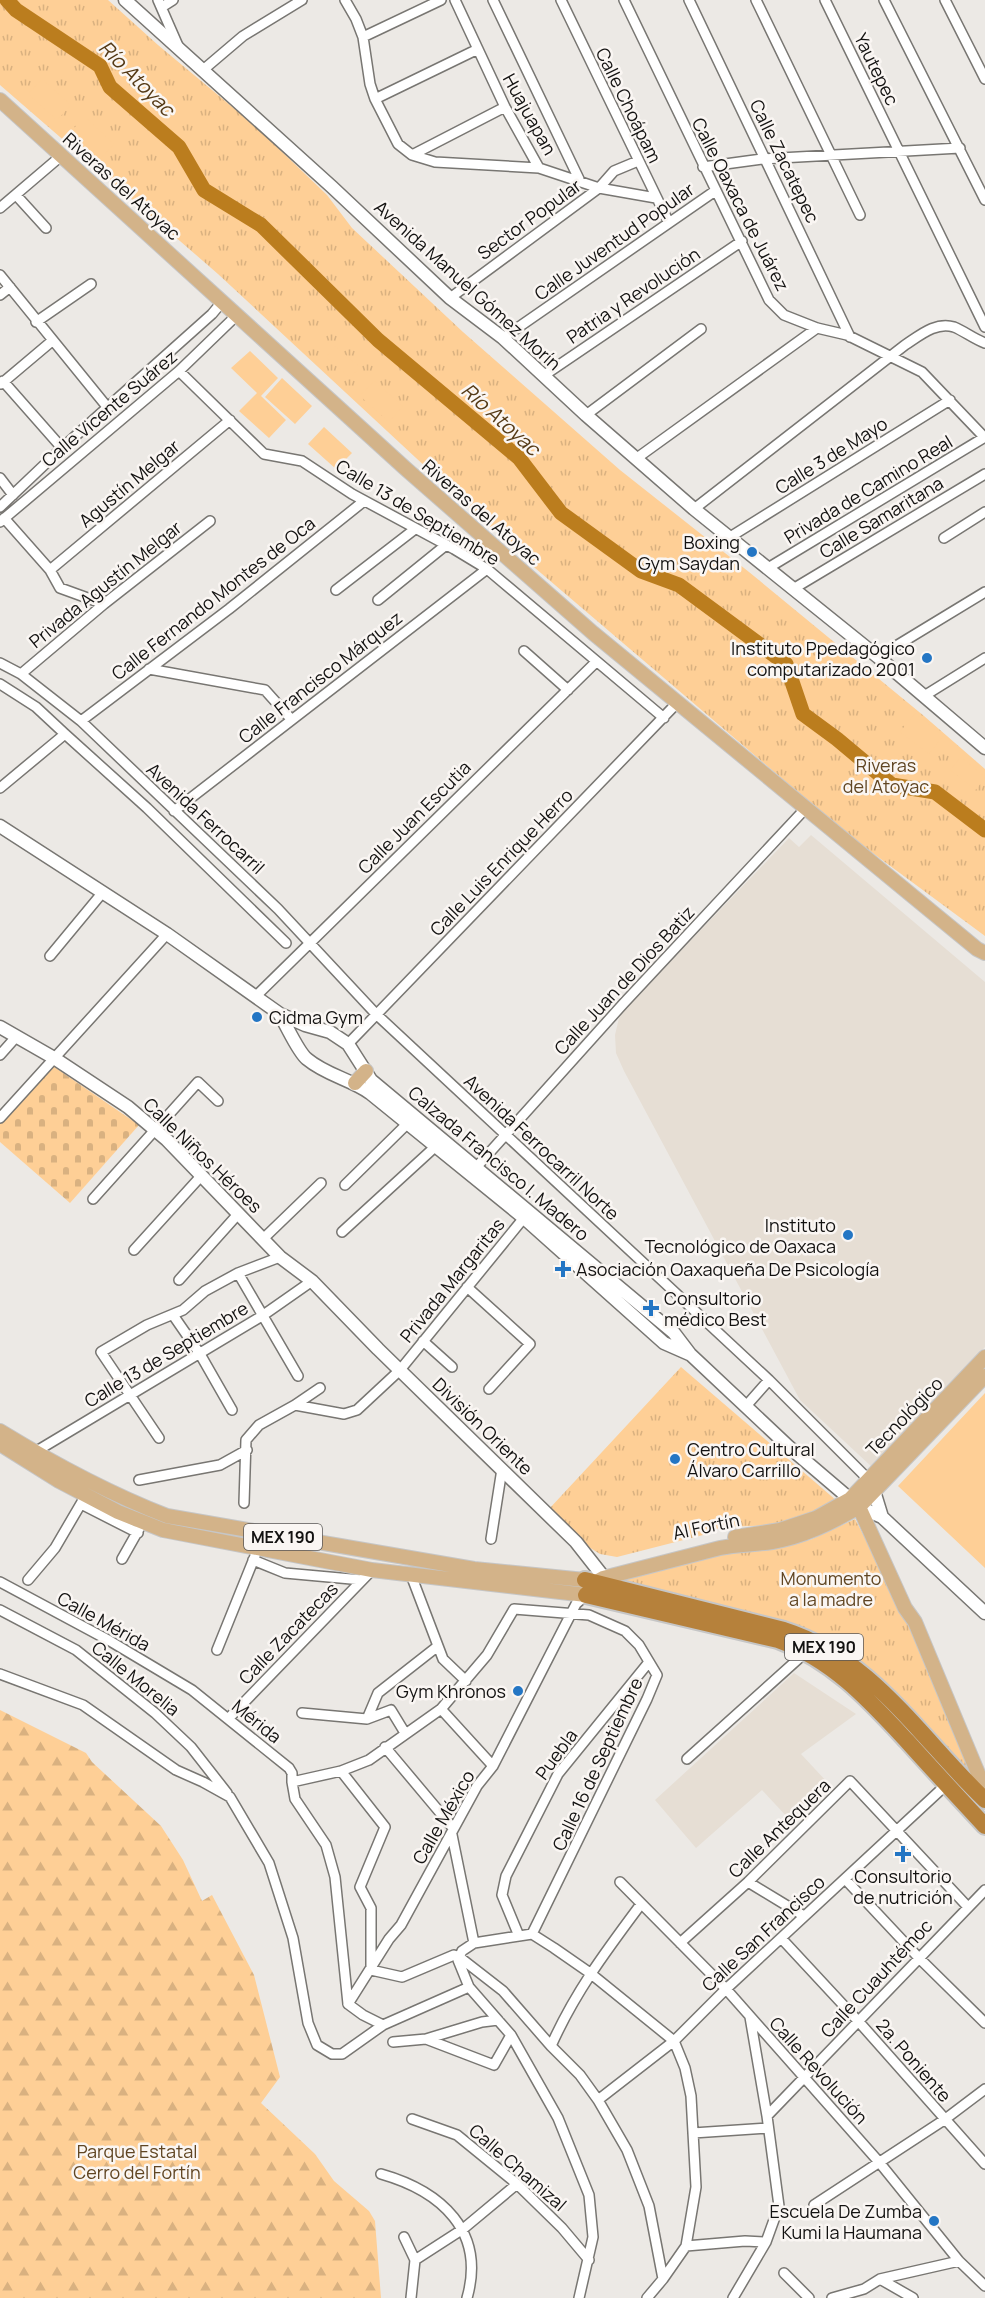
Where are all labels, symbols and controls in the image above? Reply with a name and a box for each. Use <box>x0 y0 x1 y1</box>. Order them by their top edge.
street label: Yautepec <box>849 29 905 109</box>
water label: Río Atoyac <box>93 34 182 123</box>
street label: Calle Choápam <box>591 43 667 167</box>
street label: Huajuapan <box>498 69 562 159</box>
street label: Calle Zacatepec <box>745 95 825 227</box>
street label: Calle Oaxaca de Juárez <box>687 113 795 295</box>
street label: Riveras del Atoyac <box>58 127 186 245</box>
street label: Sector Popular <box>472 173 586 265</box>
street label: Calle Juventud Popular <box>529 176 699 305</box>
street label: Avenida Manuel Gómez Morín <box>370 195 566 375</box>
street label: Patria y Revolución <box>562 241 704 349</box>
street label: Calle Vicente Suárez <box>36 344 182 472</box>
water label: Río Atoyac <box>456 377 547 463</box>
street label: Calle 3 de Mayo <box>770 411 892 499</box>
street label: Privada de Camino Real <box>779 429 957 549</box>
street label: Agustín Melgar <box>73 433 185 532</box>
street label: Calle 13 de Septiembre <box>332 454 504 570</box>
street label: Riveras del Atoyac <box>417 454 547 570</box>
street label: Calle Samaritana <box>815 471 947 563</box>
street label: Calle Fernando Montes de Oca <box>106 511 320 685</box>
street label: Privada Agustín Melgar <box>24 515 187 653</box>
place label: Boxing Gym Saydan <box>638 530 740 575</box>
marker: Boxing Gym Saydan <box>745 545 759 559</box>
street label: Calle Francisco Márquez <box>233 606 407 748</box>
place label: Instituto Ppedagógico computarizado 2001 <box>731 636 915 681</box>
marker: Instituto Ppedagógico computarizado 2001 <box>920 651 934 665</box>
park label: Riveras del Atoyac <box>843 753 929 798</box>
street label: Calle Juan Escutia <box>352 755 476 879</box>
street label: Avenida Ferrocarril <box>142 757 270 879</box>
street label: Calle Luis Enrique Herro <box>424 783 578 941</box>
street label: Calle Juan de Dios Batiz <box>549 900 699 1060</box>
place label: Cidma Gym <box>269 1005 363 1029</box>
marker: Cidma Gym <box>250 1010 264 1024</box>
street label: Avenida Ferrocarril Norte <box>459 1069 625 1225</box>
street label: Calzada Francisco I. Madero <box>404 1080 594 1246</box>
street label: Calle Niños Héroes <box>139 1092 267 1218</box>
street label: Privada Margaritas <box>394 1213 510 1347</box>
place label: Instituto Tecnológico de Oaxaca <box>644 1213 836 1258</box>
marker: Instituto Tecnológico de Oaxaca <box>841 1228 855 1242</box>
place label: Asociación Oaxaqueña De Psicología <box>576 1257 879 1281</box>
marker: Asociación Oaxaqueña De Psicología <box>554 1260 572 1278</box>
place label: Consultorio médico Best <box>664 1286 767 1331</box>
street label: Calle 13 de Septiembre <box>80 1296 252 1412</box>
marker: Consultorio médico Best <box>642 1299 660 1317</box>
street label: Tecnológico <box>860 1371 948 1461</box>
street label: División Oriente <box>428 1372 538 1480</box>
place label: Centro Cultural Álvaro Carrillo <box>687 1437 815 1482</box>
marker: Centro Cultural Álvaro Carrillo <box>668 1452 682 1466</box>
street label: Al Fortín <box>671 1507 741 1545</box>
road number: MEX 190 <box>244 1524 322 1550</box>
park label: Monumento a la madre <box>781 1566 881 1611</box>
street label: Calle Zacatecas <box>233 1577 343 1689</box>
street label: Calle Mérida <box>53 1586 155 1656</box>
road number: MEX 190 <box>785 1634 863 1660</box>
street label: Calle Morelia <box>87 1635 185 1721</box>
street label: Calle 16 de Septiembre <box>546 1674 648 1854</box>
place label: Gym Khronos <box>396 1679 506 1703</box>
marker: Gym Khronos <box>511 1684 525 1698</box>
street label: Mérida <box>227 1694 287 1748</box>
street label: Puebla <box>530 1724 582 1784</box>
street label: Calle México <box>406 1766 480 1868</box>
street label: Calle Antequera <box>723 1773 835 1883</box>
marker: Consultorio de nutrición <box>894 1845 912 1863</box>
place label: Consultorio de nutrición <box>853 1864 953 1909</box>
street label: Calle San Francisco <box>696 1870 830 1996</box>
street label: Calle Cuauhtémoc <box>815 1914 937 2042</box>
street label: Calle Revolución <box>764 2011 874 2129</box>
street label: 2a. Poniente <box>871 2013 957 2107</box>
street label: Calle Chamizal <box>464 2118 572 2216</box>
park label: Parque Estatal Cerro del Fortín <box>73 2139 201 2184</box>
place label: Escuela De Zumba Kumi Ia Haumana <box>769 2199 922 2244</box>
marker: Escuela De Zumba Kumi Ia Haumana <box>927 2214 941 2228</box>

